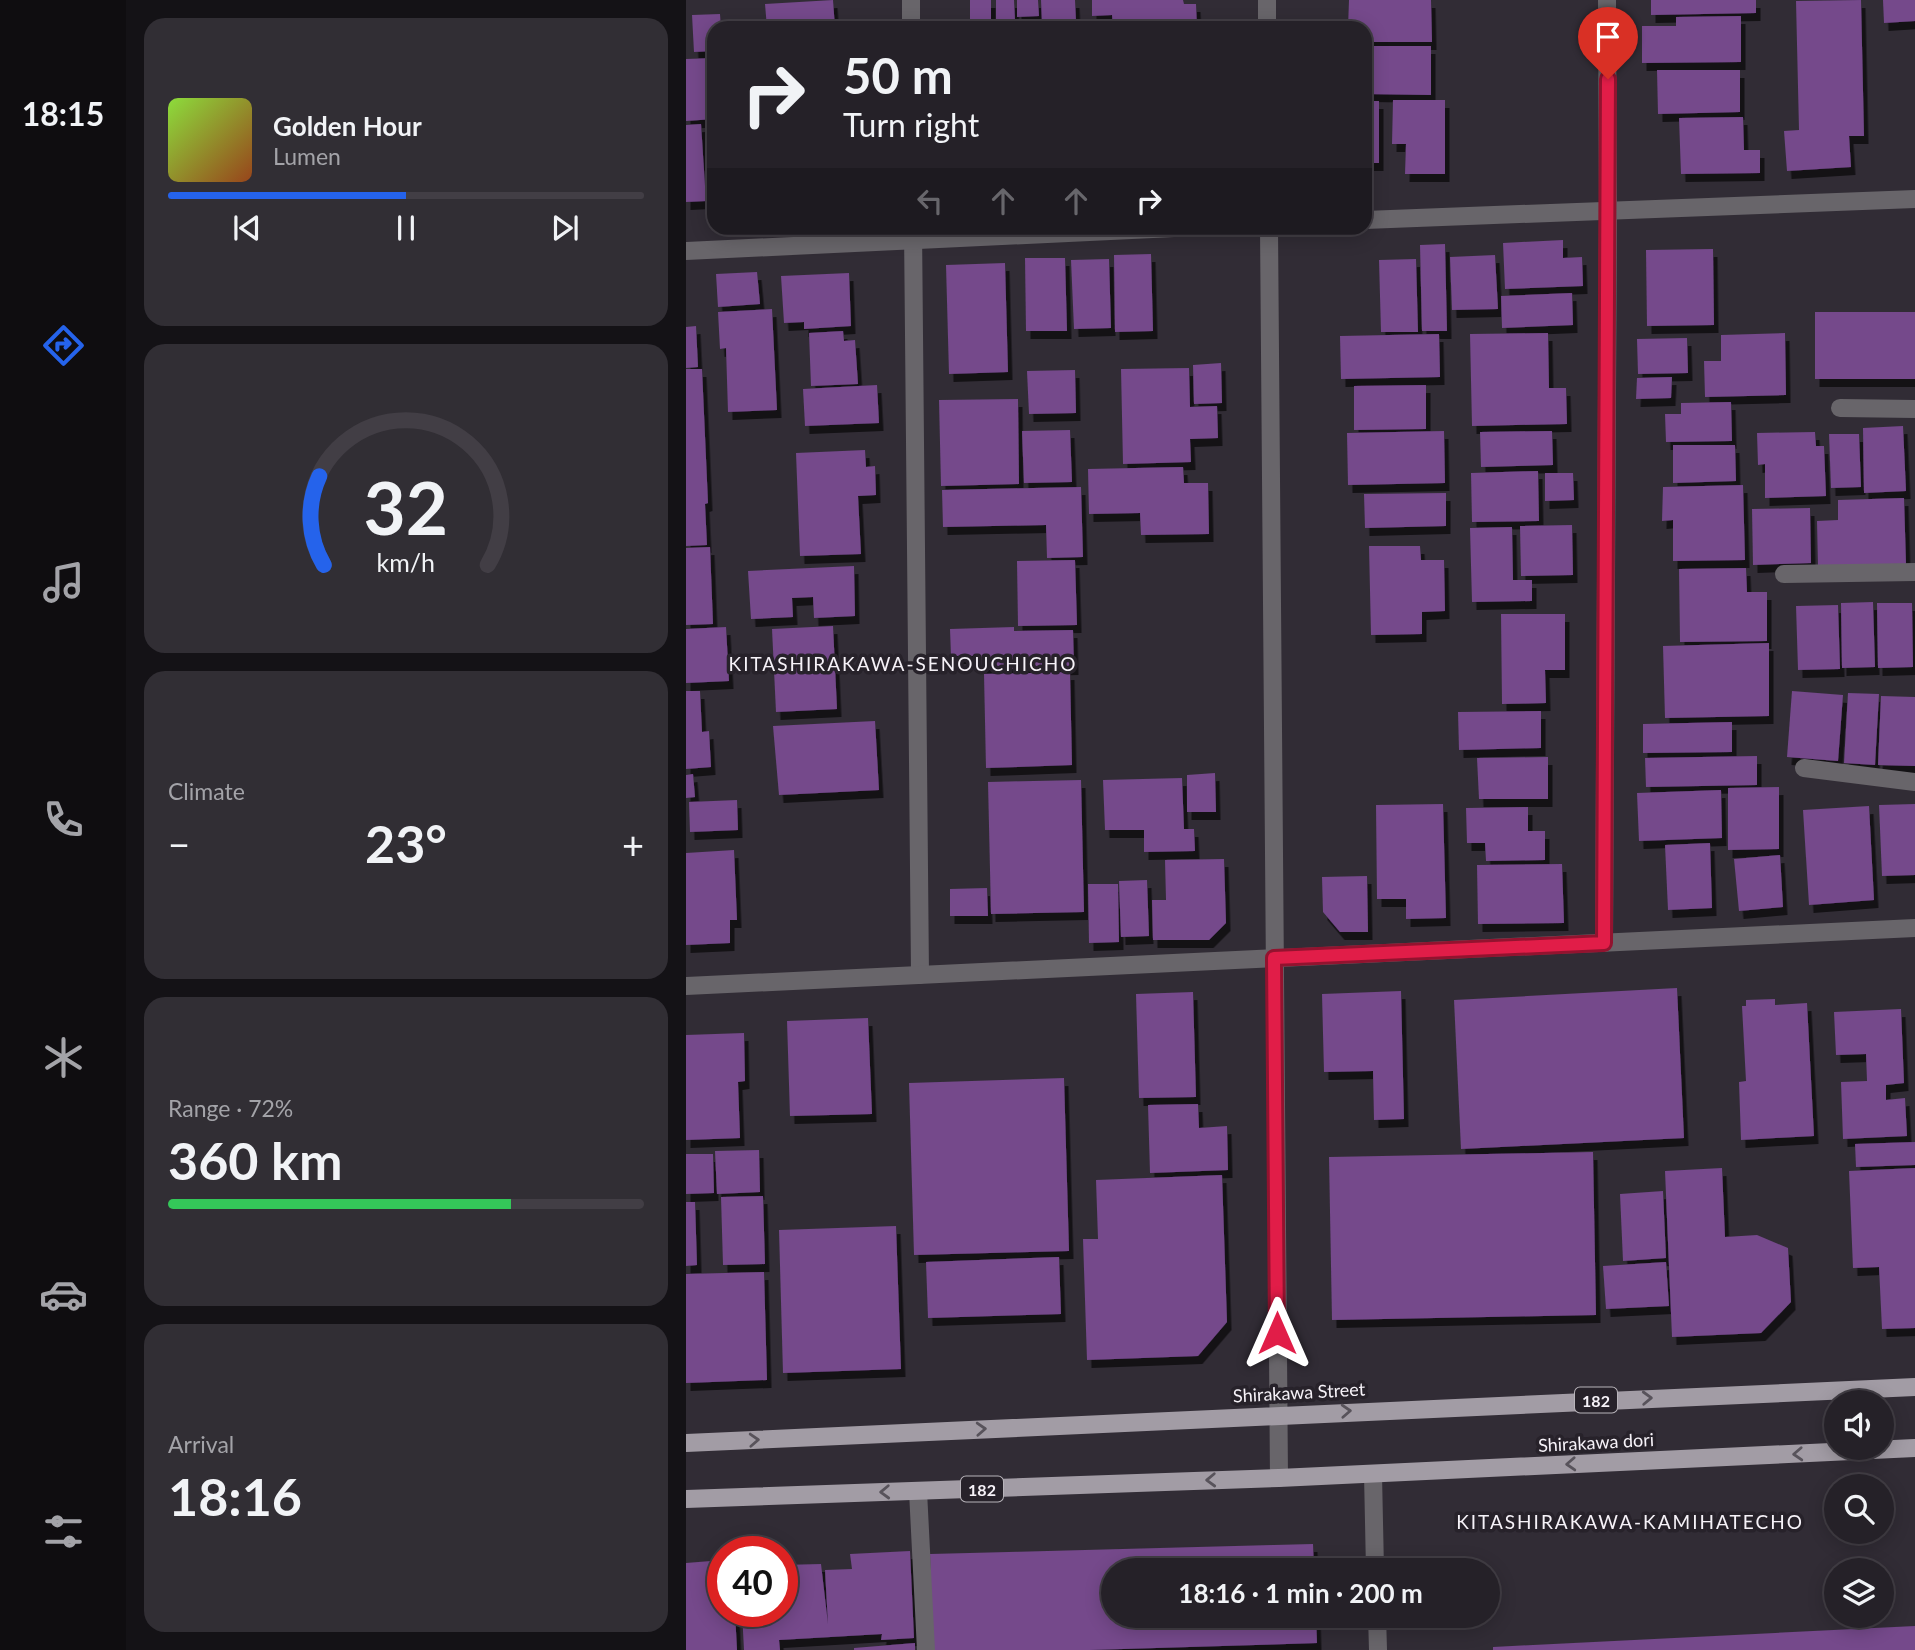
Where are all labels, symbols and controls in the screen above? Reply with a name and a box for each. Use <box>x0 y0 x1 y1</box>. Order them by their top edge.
pin <box>1578 7 1638 79</box>
icon: arrive <box>1589 18 1627 56</box>
text: 50 m <box>843 46 953 104</box>
icon: right <box>728 49 819 140</box>
text: 18:15 <box>22 94 104 133</box>
text: Turn right <box>843 105 979 144</box>
text: Golden Hour <box>273 110 422 142</box>
text: Lumen <box>273 142 341 170</box>
icon: left <box>911 182 949 220</box>
icon: ahead <box>984 182 1022 220</box>
icon: ahead <box>1057 182 1095 220</box>
icon: right <box>1130 182 1168 220</box>
icon: previous <box>228 209 266 247</box>
icon: pause <box>387 209 425 247</box>
icon: next <box>546 209 584 247</box>
icon: directions <box>39 321 88 370</box>
text: 32 <box>364 463 448 551</box>
text: km/h <box>377 546 435 576</box>
icon: music <box>39 558 88 607</box>
district label: KITASHIRAKAWA-SENOUCHICHO <box>729 652 1077 675</box>
text: Climate <box>168 777 245 805</box>
icon: phone <box>39 795 88 844</box>
text: 23° <box>365 812 447 874</box>
text: − <box>168 821 190 867</box>
text: + <box>622 821 644 867</box>
icon: climate <box>39 1033 88 1082</box>
text: Range · 72% <box>168 1094 293 1122</box>
text: 360 km <box>168 1129 342 1191</box>
icon: car <box>39 1270 88 1319</box>
position arrow <box>1240 1296 1314 1370</box>
street label: Shirakawa Street <box>1232 1378 1366 1406</box>
road number: 182 <box>1575 1388 1617 1412</box>
map controls <box>1824 1390 1894 1628</box>
button: sound <box>1824 1390 1894 1460</box>
one-way arrow <box>1642 1391 1653 1406</box>
one-way arrow <box>1341 1404 1352 1419</box>
one-way arrow <box>976 1421 987 1436</box>
street label: Shirakawa dori <box>1537 1428 1655 1456</box>
text: Arrival <box>168 1430 234 1458</box>
one-way arrow <box>749 1432 760 1447</box>
one-way arrow <box>1792 1446 1803 1461</box>
one-way arrow <box>1565 1457 1576 1472</box>
text: 18:16 <box>168 1465 302 1527</box>
one-way arrow <box>1205 1473 1216 1488</box>
button: search <box>1824 1474 1894 1544</box>
road number: 182 <box>961 1476 1003 1502</box>
one-way arrow <box>880 1484 890 1500</box>
icon: filters <box>39 1507 88 1556</box>
district label: KITASHIRAKAWA-KAMIHATECHO <box>1456 1510 1804 1533</box>
speed limit sign: 40 <box>707 1536 798 1627</box>
button: layers <box>1824 1558 1894 1628</box>
text: 18:16 · 1 min · 200 m <box>1178 1577 1423 1609</box>

